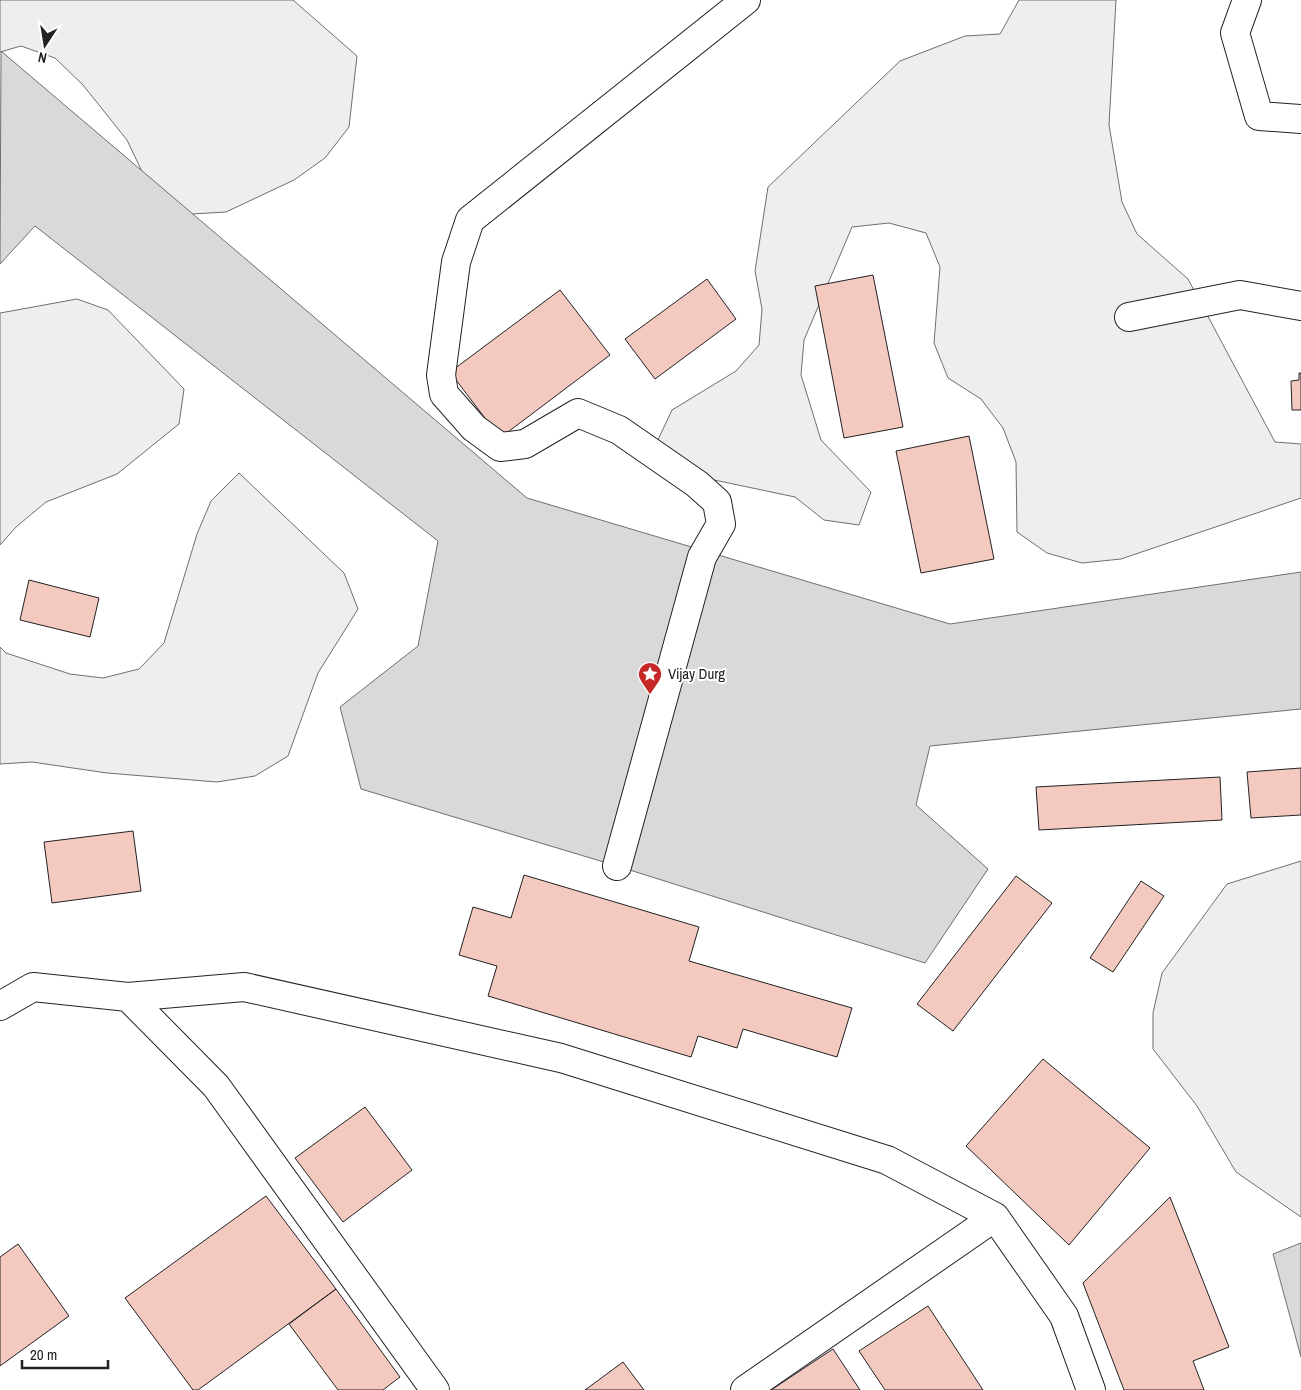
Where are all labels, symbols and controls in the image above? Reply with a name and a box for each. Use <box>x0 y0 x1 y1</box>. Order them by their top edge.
north arrow <box>20 20 70 70</box>
text: N <box>36 48 48 67</box>
place icon: Vijay Durg <box>637 661 663 695</box>
place label: Vijay Durg <box>668 663 725 684</box>
scale bar <box>22 1338 109 1370</box>
text: 20 m <box>30 1344 57 1365</box>

